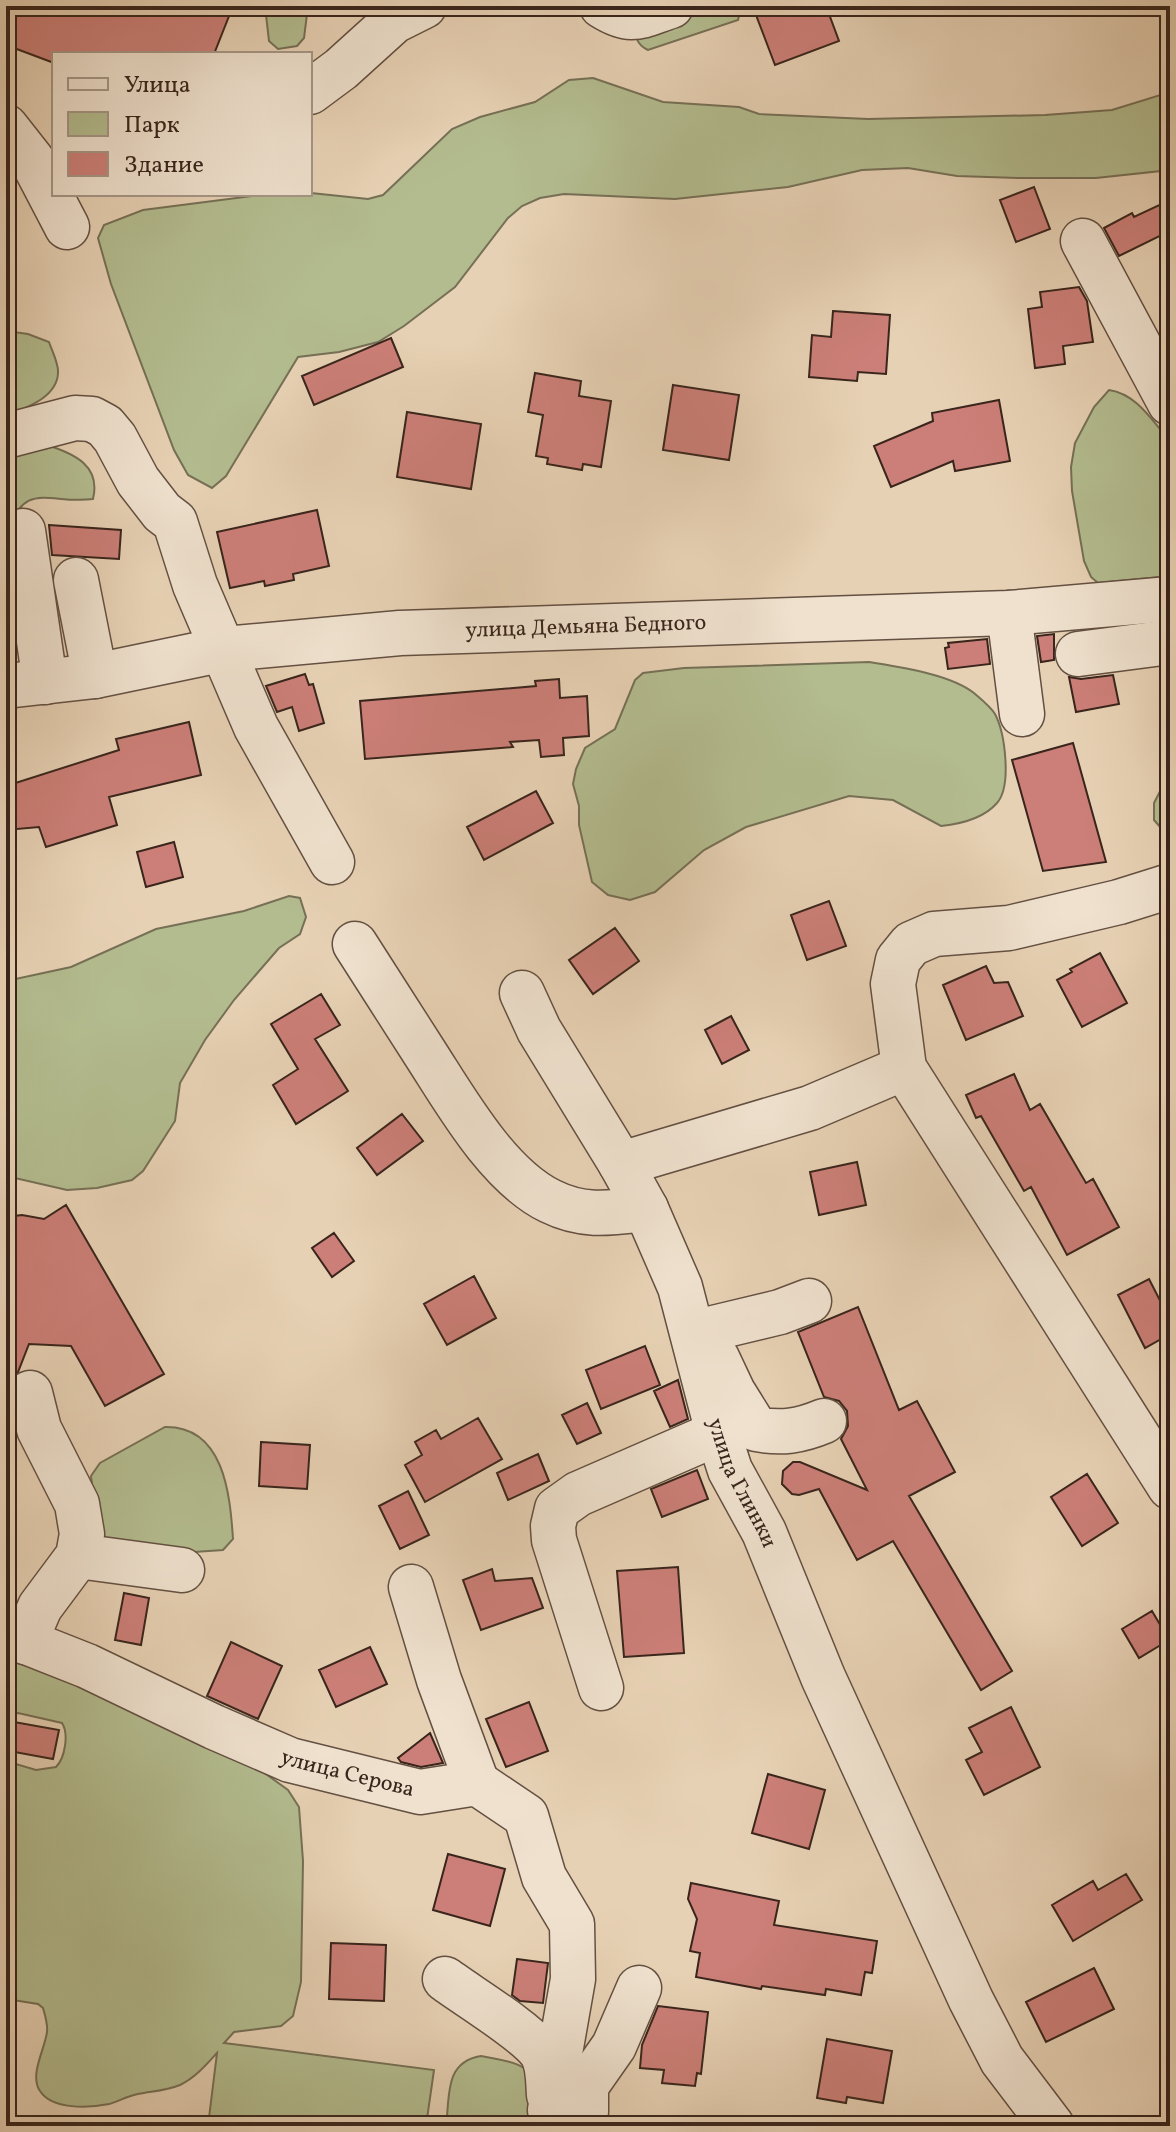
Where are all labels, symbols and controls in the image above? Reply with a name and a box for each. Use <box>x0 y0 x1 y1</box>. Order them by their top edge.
legend <box>52 52 312 196</box>
text: Улица <box>124 69 191 103</box>
text: Парк <box>124 109 180 143</box>
text: Здание <box>124 149 204 183</box>
street label: улица Демьяна Бедного <box>465 607 707 646</box>
street label: улица Глинки <box>699 1415 784 1552</box>
street label: улица Серова <box>275 1742 418 1806</box>

